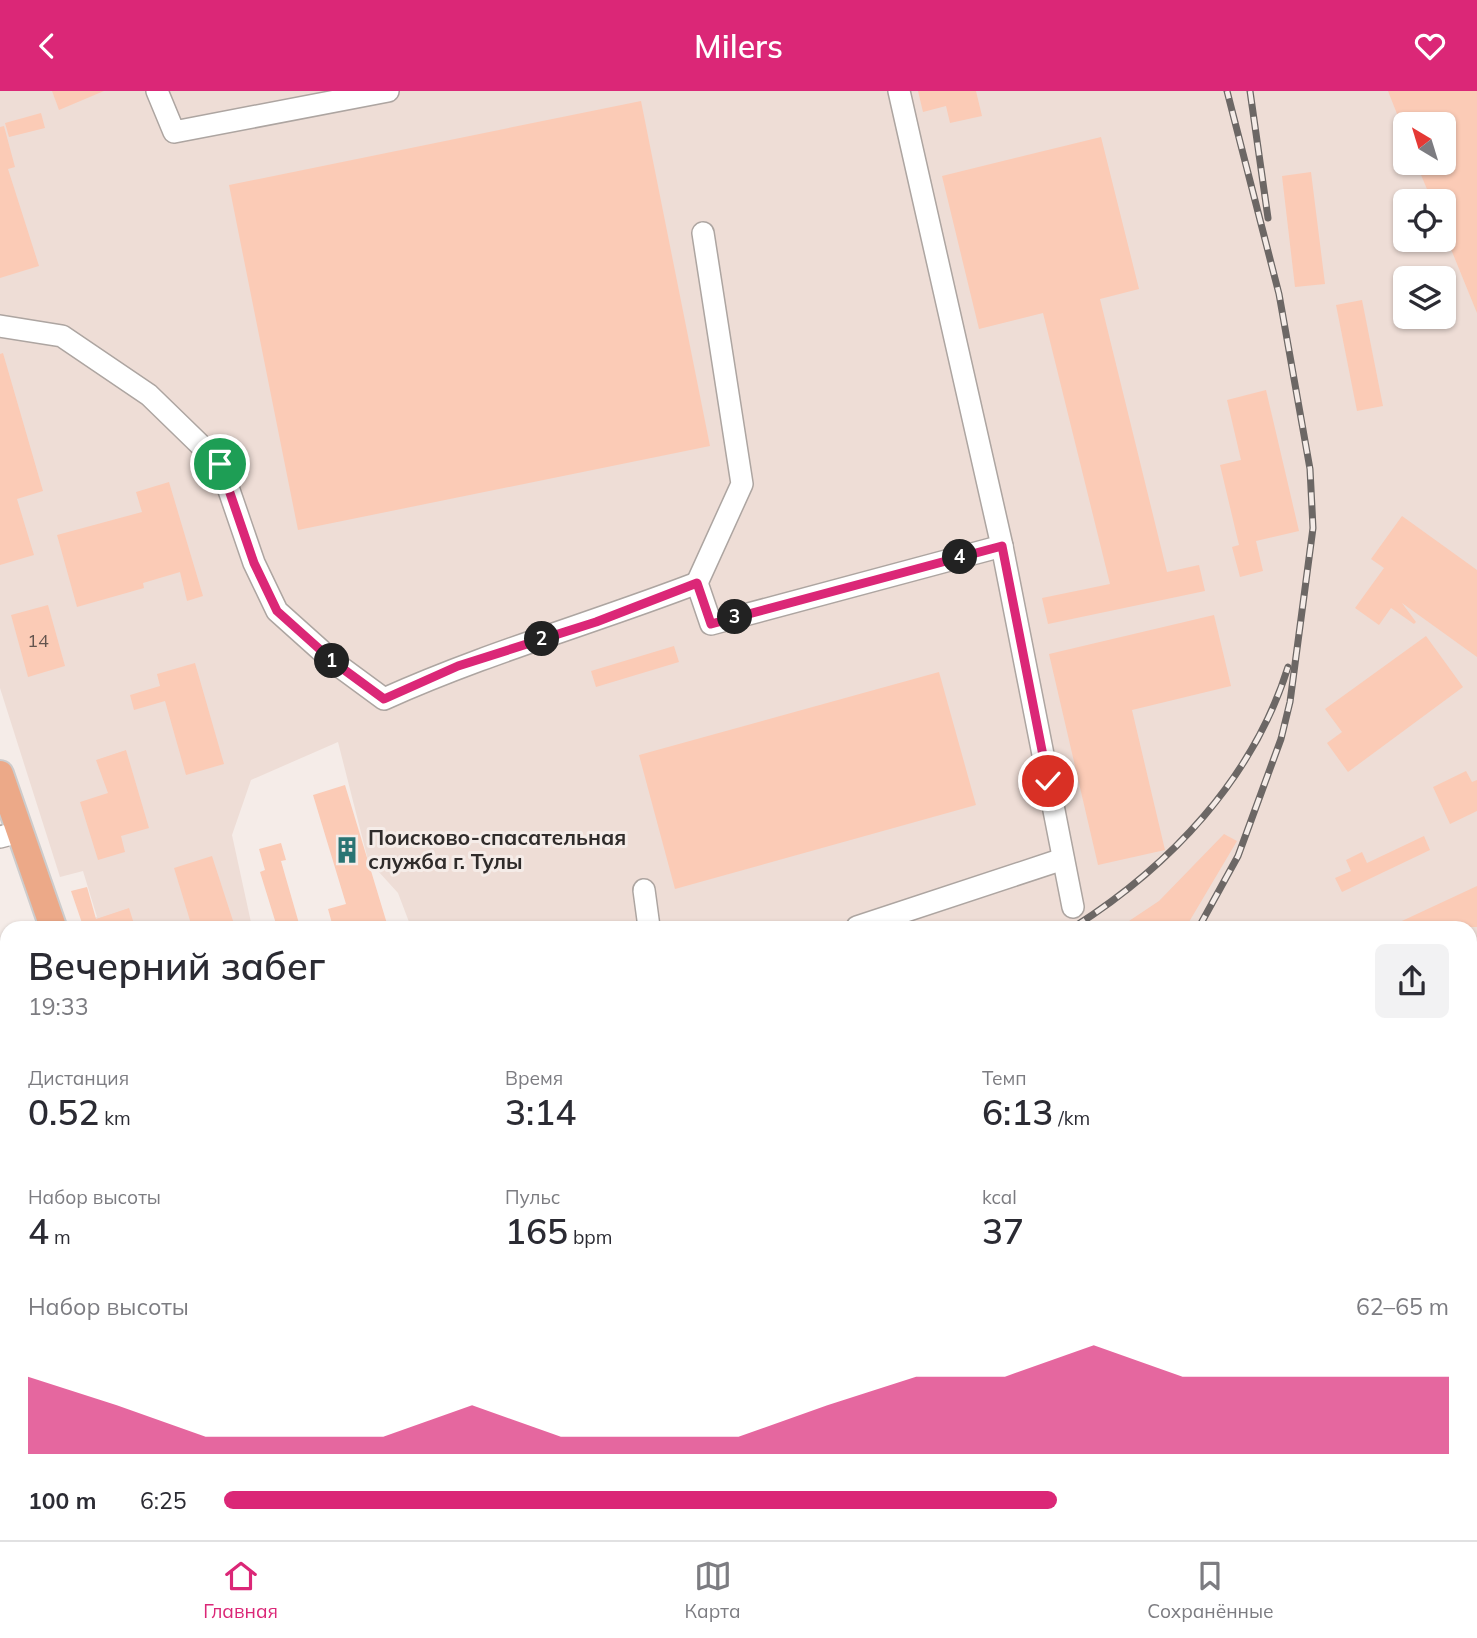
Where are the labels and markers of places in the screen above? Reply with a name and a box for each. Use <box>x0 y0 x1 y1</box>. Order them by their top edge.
pin <box>190 434 250 494</box>
pin: 4 <box>942 539 978 575</box>
pin: 3 <box>718 599 752 635</box>
pin: 2 <box>524 621 560 657</box>
pin: 1 <box>314 643 350 679</box>
pin <box>1018 751 1078 811</box>
place label: Поисково-спасательная служба г. Тулы <box>368 824 626 874</box>
building icon: Поисково-спасательная служба г. Тулы <box>332 835 362 865</box>

